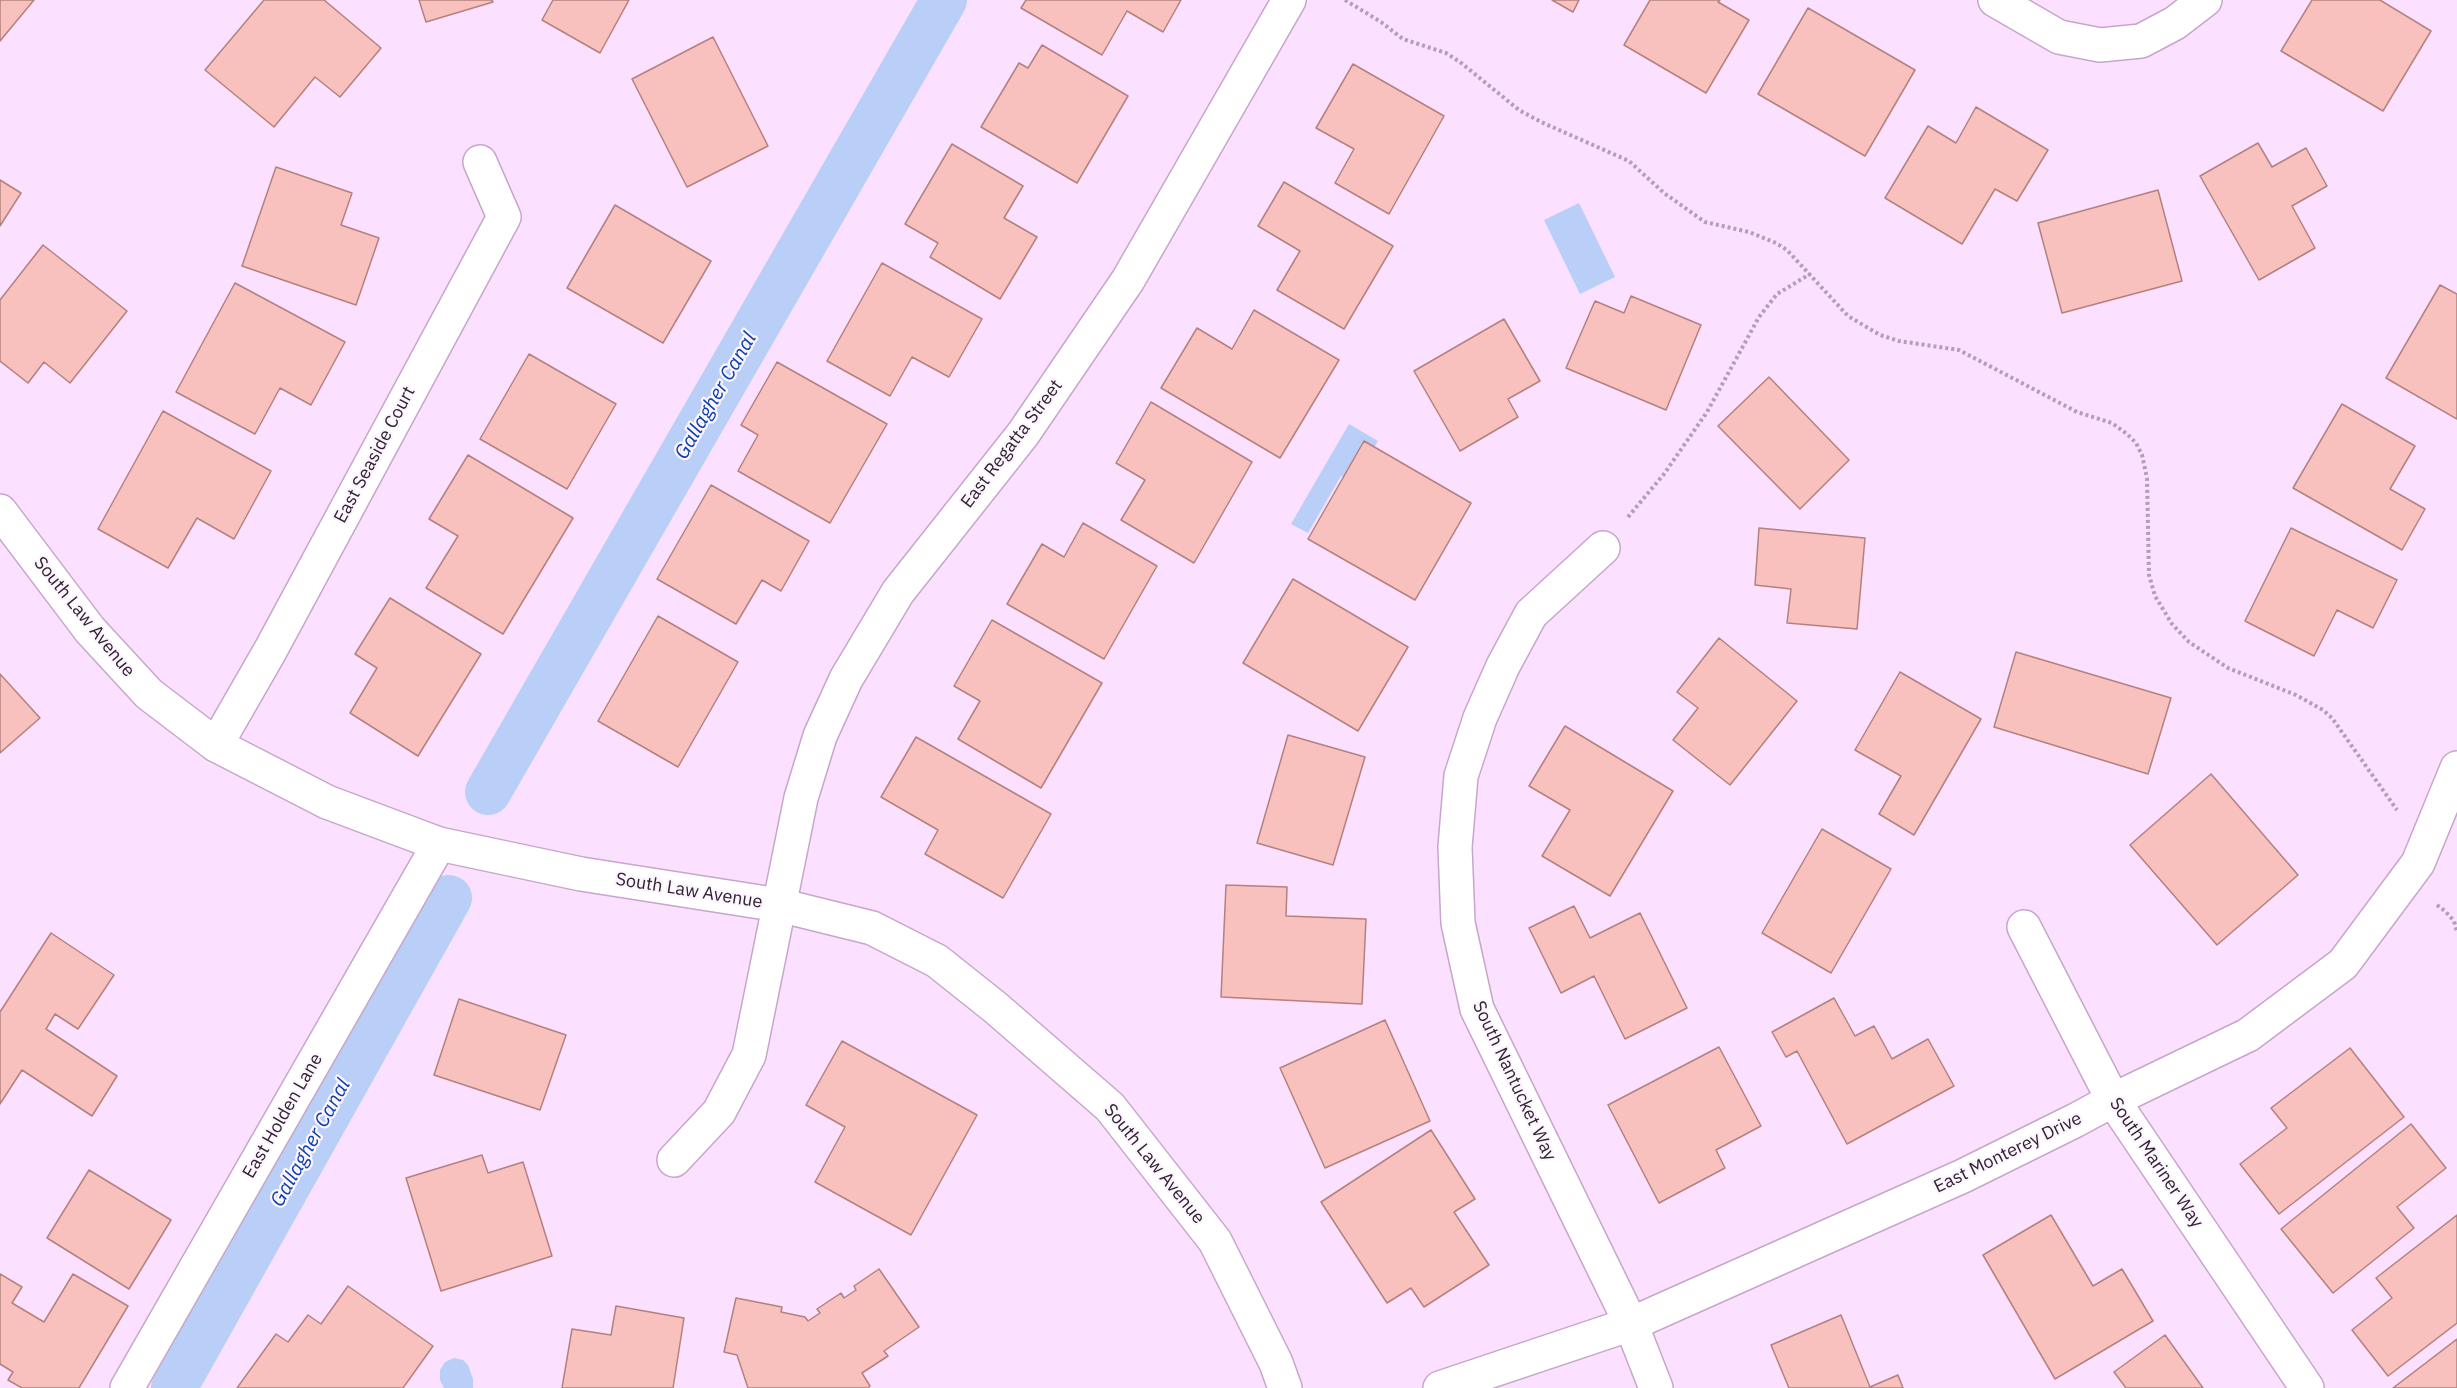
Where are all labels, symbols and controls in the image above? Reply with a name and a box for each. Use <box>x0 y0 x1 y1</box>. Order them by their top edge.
water label: Gallagher Canal <box>670 328 762 464</box>
street label: East Regatta Street <box>957 376 1067 512</box>
street label: East Seaside Court <box>330 383 420 527</box>
street label: South Law Avenue <box>29 553 139 681</box>
street label: South Law Avenue <box>614 869 764 913</box>
street label: South Nantucket Way <box>1468 998 1560 1164</box>
street label: East Holden Lane <box>239 1050 327 1182</box>
water label: Gallagher Canal <box>266 1075 356 1211</box>
street label: South Mariner Way <box>2104 1094 2208 1232</box>
street label: South Law Avenue <box>1099 1100 1209 1228</box>
street label: East Monterey Drive <box>1931 1108 2085 1198</box>

